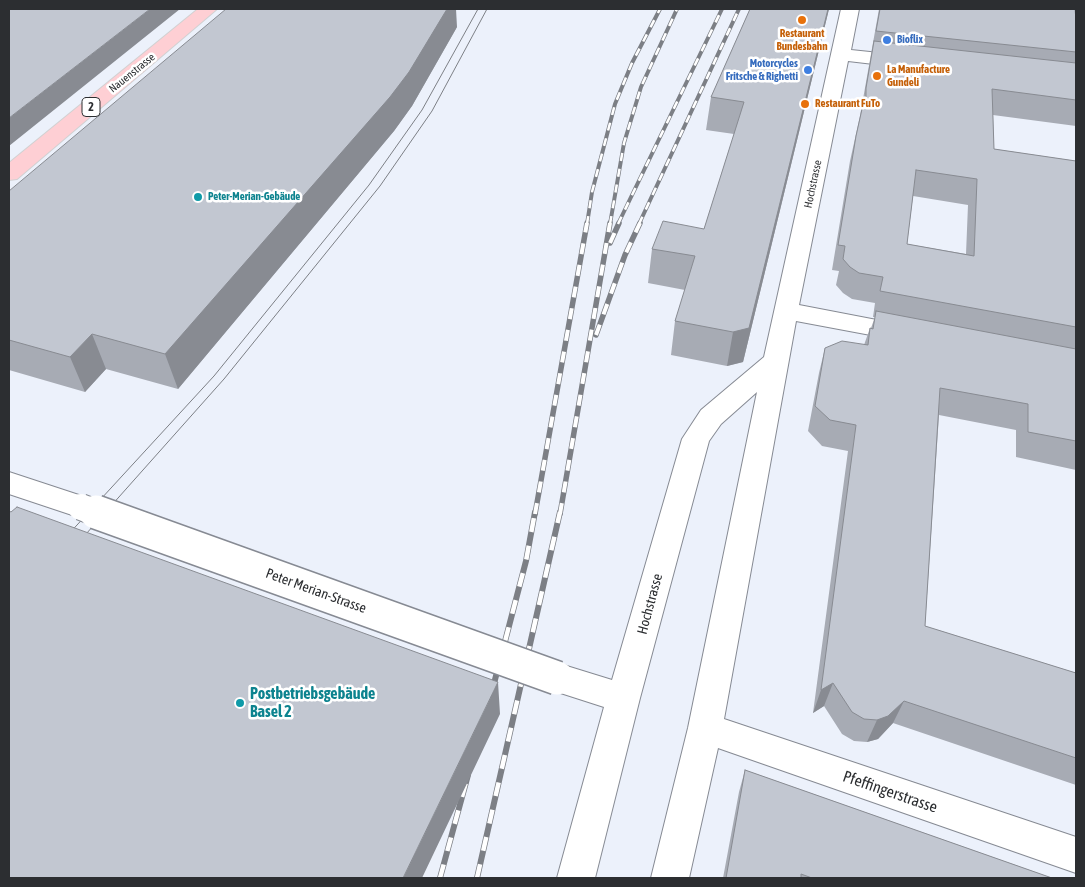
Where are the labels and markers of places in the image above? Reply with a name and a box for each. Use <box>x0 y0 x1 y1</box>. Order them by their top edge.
marker: Restaurant Bundesbahn <box>796 14 808 26</box>
place label: Restaurant Bundesbahn <box>777 27 827 53</box>
place label: Bioflix <box>897 33 923 47</box>
marker: Bioflix <box>881 34 893 46</box>
place label: Motorcycles Fritsche & Righetti <box>726 57 798 83</box>
place label: La Manufacture Gundeli <box>887 63 950 89</box>
marker: Motorcycles Fritsche & Righetti <box>802 64 814 76</box>
marker: La Manufacture Gundeli <box>871 70 883 82</box>
place label: Restaurant FuTo <box>815 97 880 111</box>
marker: Restaurant FuTo <box>799 98 811 110</box>
place label: Peter-Merian-Gebäude <box>208 190 300 204</box>
marker: Peter-Merian-Gebäude <box>192 191 204 203</box>
place label: Postbetriebsgebäude Basel 2 <box>250 684 375 722</box>
marker: Postbetriebsgebäude Basel 2 <box>234 697 246 709</box>

